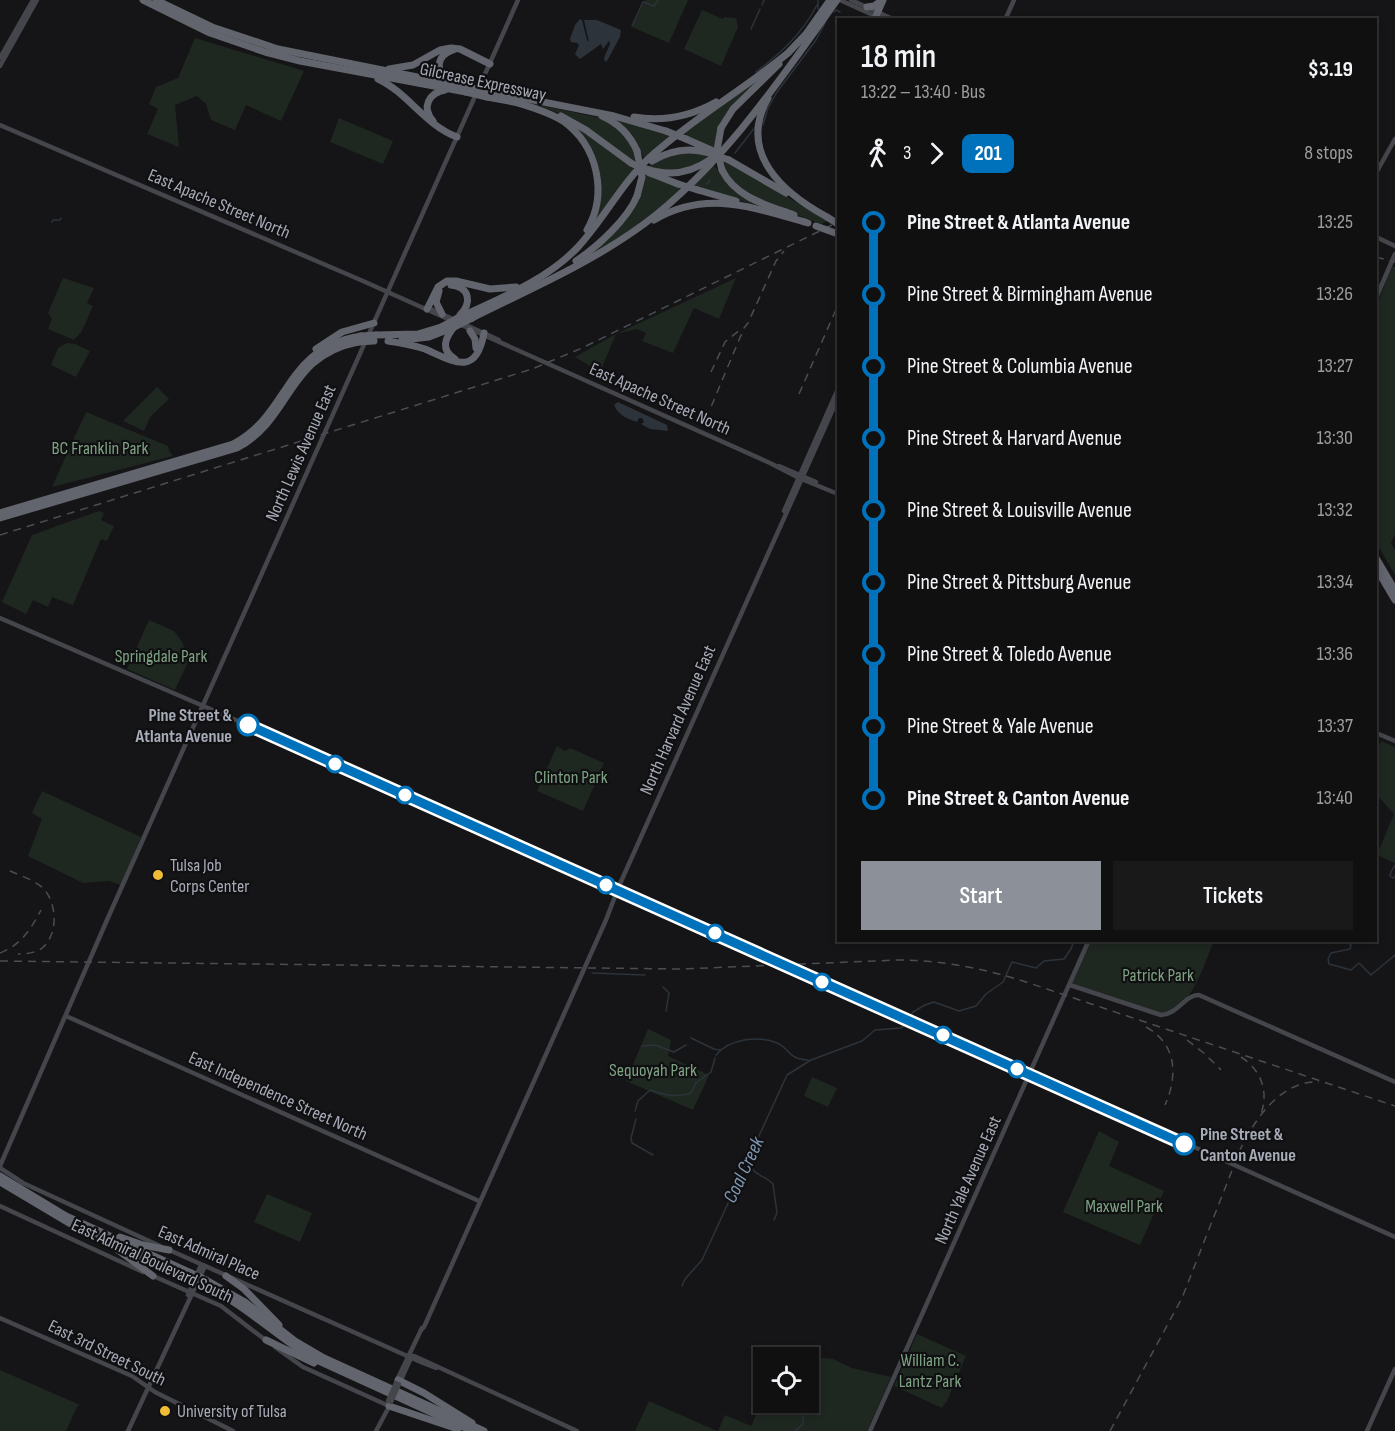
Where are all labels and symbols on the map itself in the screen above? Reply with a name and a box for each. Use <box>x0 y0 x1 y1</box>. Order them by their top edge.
street label: Gilcrease Expressway <box>418 58 548 106</box>
street label: East Apache Street North <box>145 165 293 243</box>
street label: East Apache Street North <box>586 358 734 440</box>
street label: North Lewis Avenue East <box>261 381 341 525</box>
park label: BC Franklin Park <box>52 438 149 459</box>
street label: North Harvard Avenue East <box>636 642 721 798</box>
park label: Springdale Park <box>115 646 207 667</box>
place label: Pine Street & Atlanta Avenue <box>135 705 232 747</box>
marker: Pine Street & Atlanta Avenue <box>237 714 259 736</box>
unlabelled marker <box>326 755 344 773</box>
park label: Clinton Park <box>534 767 608 788</box>
unlabelled marker <box>396 786 414 804</box>
place label: Tulsa Job Corps Center <box>170 855 249 897</box>
marker: Tulsa Job Corps Center <box>151 868 165 882</box>
unlabelled marker <box>597 876 615 894</box>
unlabelled marker <box>706 924 724 942</box>
park label: Patrick Park <box>1122 965 1194 986</box>
unlabelled marker <box>813 973 831 991</box>
unlabelled marker <box>934 1026 952 1044</box>
street label: East Independence Street North <box>186 1047 370 1145</box>
park label: Sequoyah Park <box>609 1060 697 1081</box>
unlabelled marker <box>1008 1060 1026 1078</box>
street label: North Yale Avenue East <box>930 1112 1006 1247</box>
place label: Pine Street & Canton Avenue <box>1200 1124 1296 1166</box>
water label: Coal Creek <box>718 1133 770 1207</box>
marker: Pine Street & Canton Avenue <box>1173 1133 1195 1155</box>
park label: Maxwell Park <box>1085 1196 1163 1217</box>
street label: East Admiral Boulevard South <box>68 1215 236 1307</box>
street label: East Admiral Place <box>155 1221 263 1285</box>
street label: East 3rd Street South <box>45 1315 169 1391</box>
park label: William C. Lantz Park <box>899 1350 961 1392</box>
place label: University of Tulsa <box>177 1401 287 1422</box>
marker: University of Tulsa <box>158 1404 172 1418</box>

